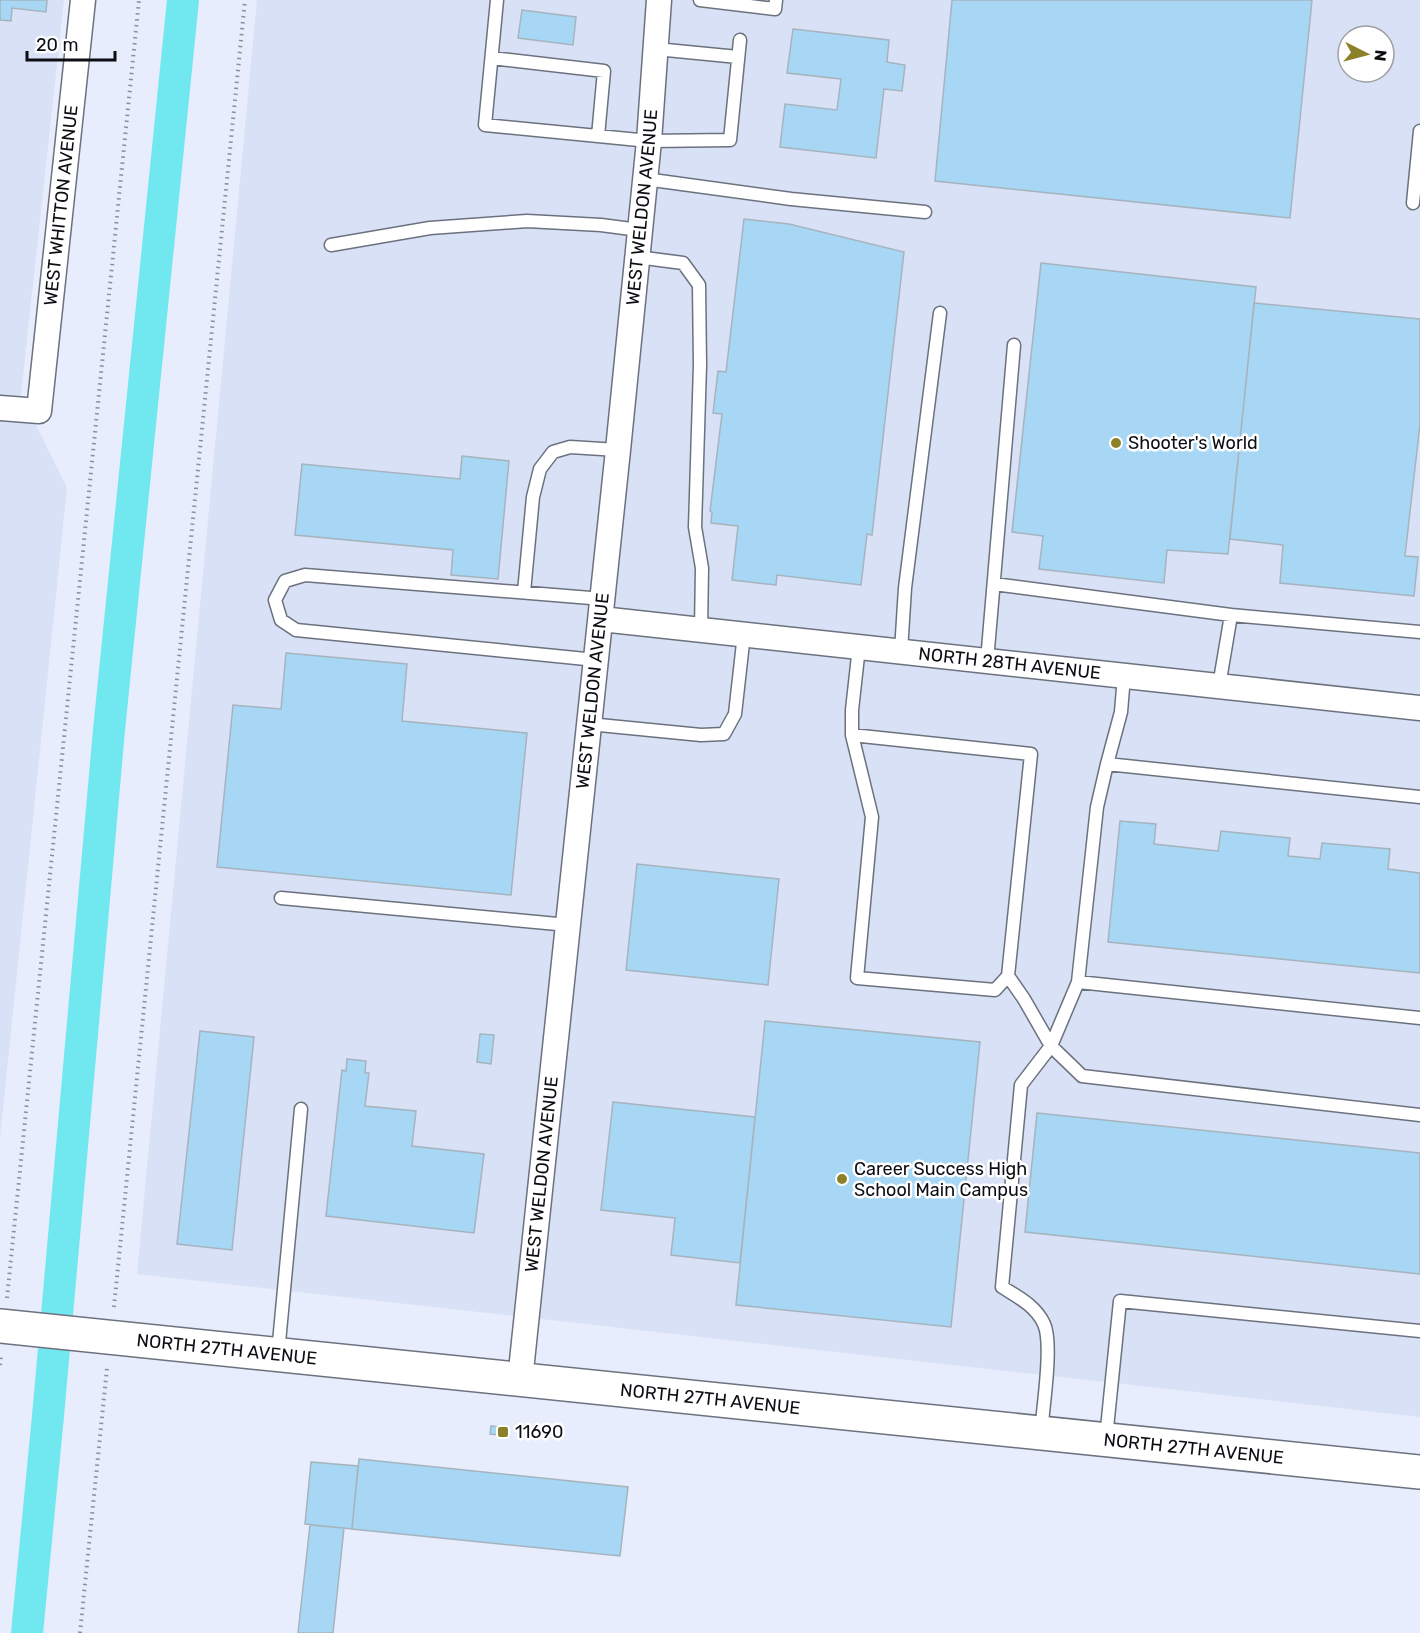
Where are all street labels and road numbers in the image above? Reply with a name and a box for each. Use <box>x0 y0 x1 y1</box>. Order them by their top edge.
street label: WEST WHITTON AVENUE <box>39 104 83 307</box>
street label: WEST WELDON AVENUE <box>622 108 662 306</box>
street label: WEST WELDON AVENUE <box>571 592 614 790</box>
street label: NORTH 28TH AVENUE <box>917 643 1102 684</box>
street label: WEST WELDON AVENUE <box>520 1075 563 1273</box>
street label: NORTH 27TH AVENUE <box>136 1329 318 1370</box>
street label: NORTH 27TH AVENUE <box>619 1379 801 1419</box>
street label: NORTH 27TH AVENUE <box>1103 1429 1285 1469</box>

